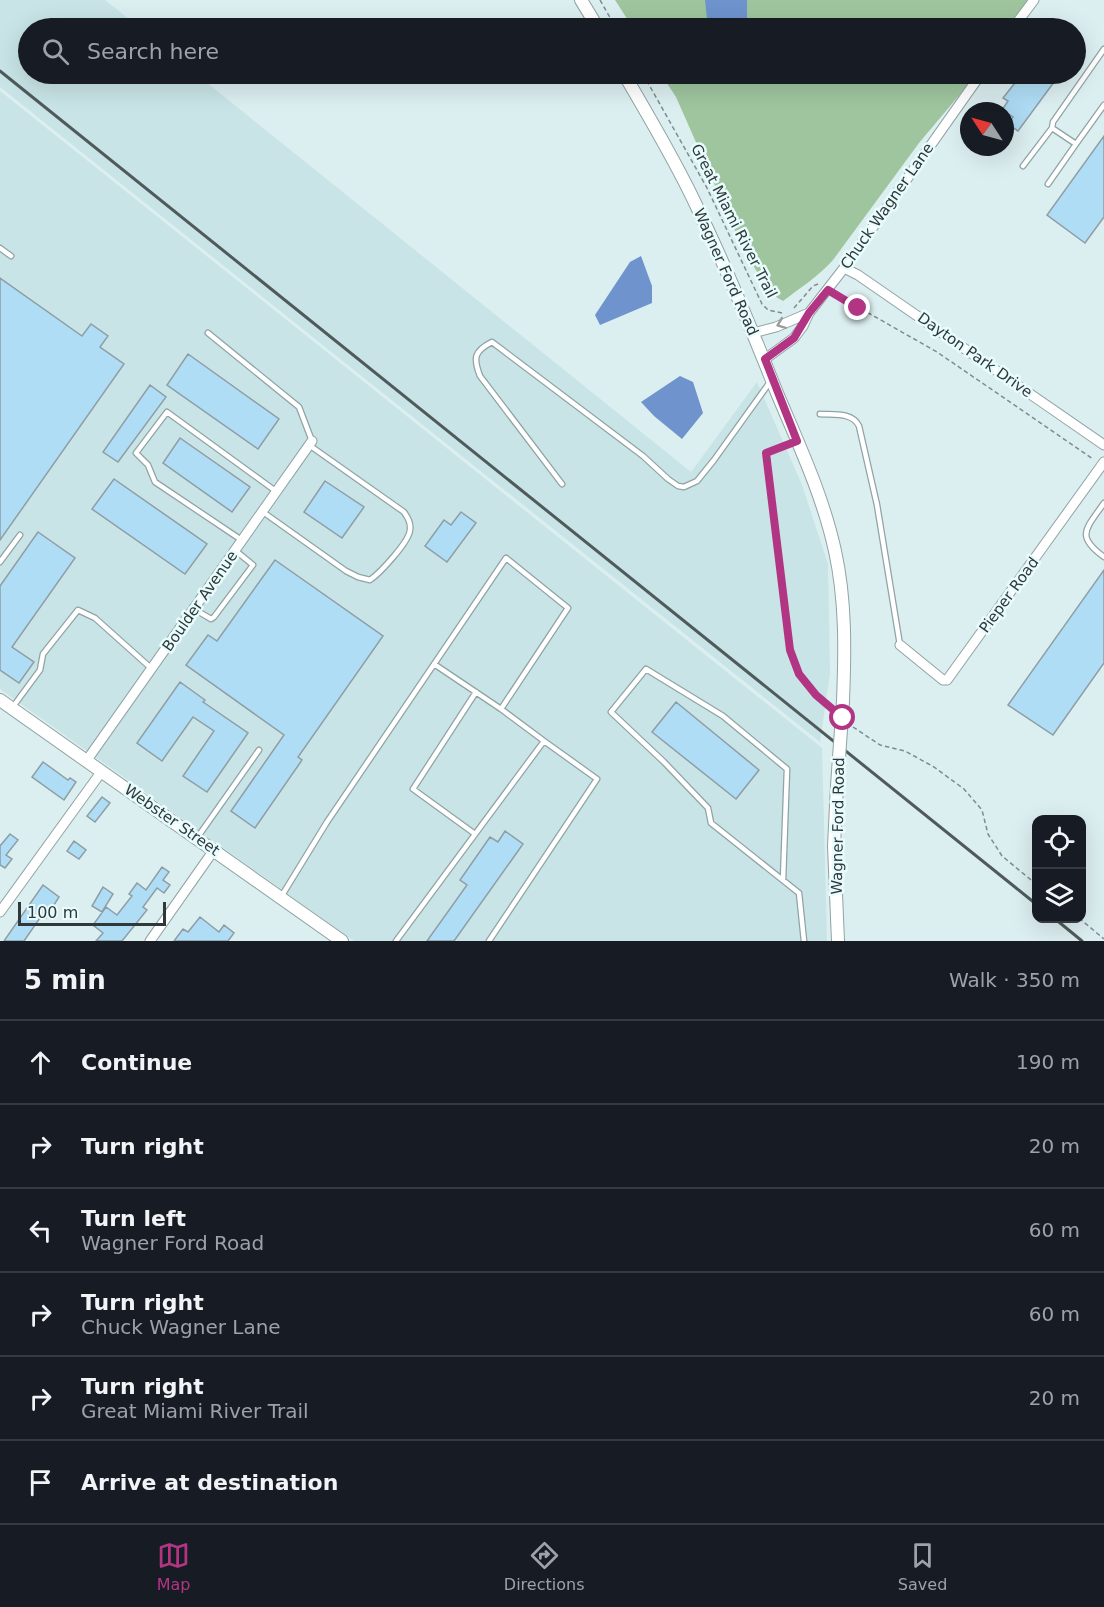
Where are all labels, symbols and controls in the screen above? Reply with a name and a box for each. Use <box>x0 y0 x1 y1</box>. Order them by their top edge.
search box <box>18 18 1086 84</box>
icon: search <box>39 35 72 68</box>
text: Search here <box>87 39 219 64</box>
north arrow <box>960 102 1014 156</box>
street label: Chuck Wagner Lane <box>837 140 937 272</box>
street label: Great Miami River Trail <box>687 141 781 301</box>
street label: Wagner Ford Road <box>690 206 762 338</box>
route end <box>844 294 870 320</box>
street label: Dayton Park Drive <box>914 309 1036 401</box>
one-way arrow <box>777 317 787 330</box>
street label: Boulder Avenue <box>159 547 241 655</box>
street label: Pieper Road <box>975 554 1043 636</box>
route start <box>829 704 855 730</box>
street label: Wagner Ford Road <box>828 757 848 895</box>
street label: Webster Street <box>121 780 223 860</box>
map controls <box>1032 815 1086 923</box>
button: locate <box>1032 815 1086 869</box>
button: layers <box>1032 869 1086 923</box>
scale bar <box>18 899 166 926</box>
text: 100 m <box>27 903 78 922</box>
text: 5 min <box>24 965 106 995</box>
text: Walk · 350 m <box>949 968 1080 992</box>
icon: ahead <box>24 1046 57 1079</box>
text: Continue <box>81 1050 192 1075</box>
text: 190 m <box>1016 1050 1080 1074</box>
icon: right <box>24 1130 57 1163</box>
text: Turn right <box>81 1134 204 1159</box>
text: 20 m <box>1029 1134 1080 1158</box>
text: Turn left <box>81 1206 186 1231</box>
icon: left <box>24 1214 57 1247</box>
text: 60 m <box>1029 1218 1080 1242</box>
text: Wagner Ford Road <box>81 1231 264 1255</box>
text: Turn right <box>81 1290 204 1315</box>
icon: right <box>24 1298 57 1331</box>
text: 60 m <box>1029 1302 1080 1326</box>
text: Chuck Wagner Lane <box>81 1315 281 1339</box>
text: Turn right <box>81 1374 204 1399</box>
icon: right <box>24 1382 57 1415</box>
text: 20 m <box>1029 1386 1080 1410</box>
text: Great Miami River Trail <box>81 1399 309 1423</box>
icon: arrive <box>24 1466 57 1499</box>
text: Arrive at destination <box>81 1470 338 1495</box>
tab: Map <box>157 1539 190 1594</box>
tab: Directions <box>504 1539 584 1594</box>
tab: Saved <box>898 1539 947 1594</box>

